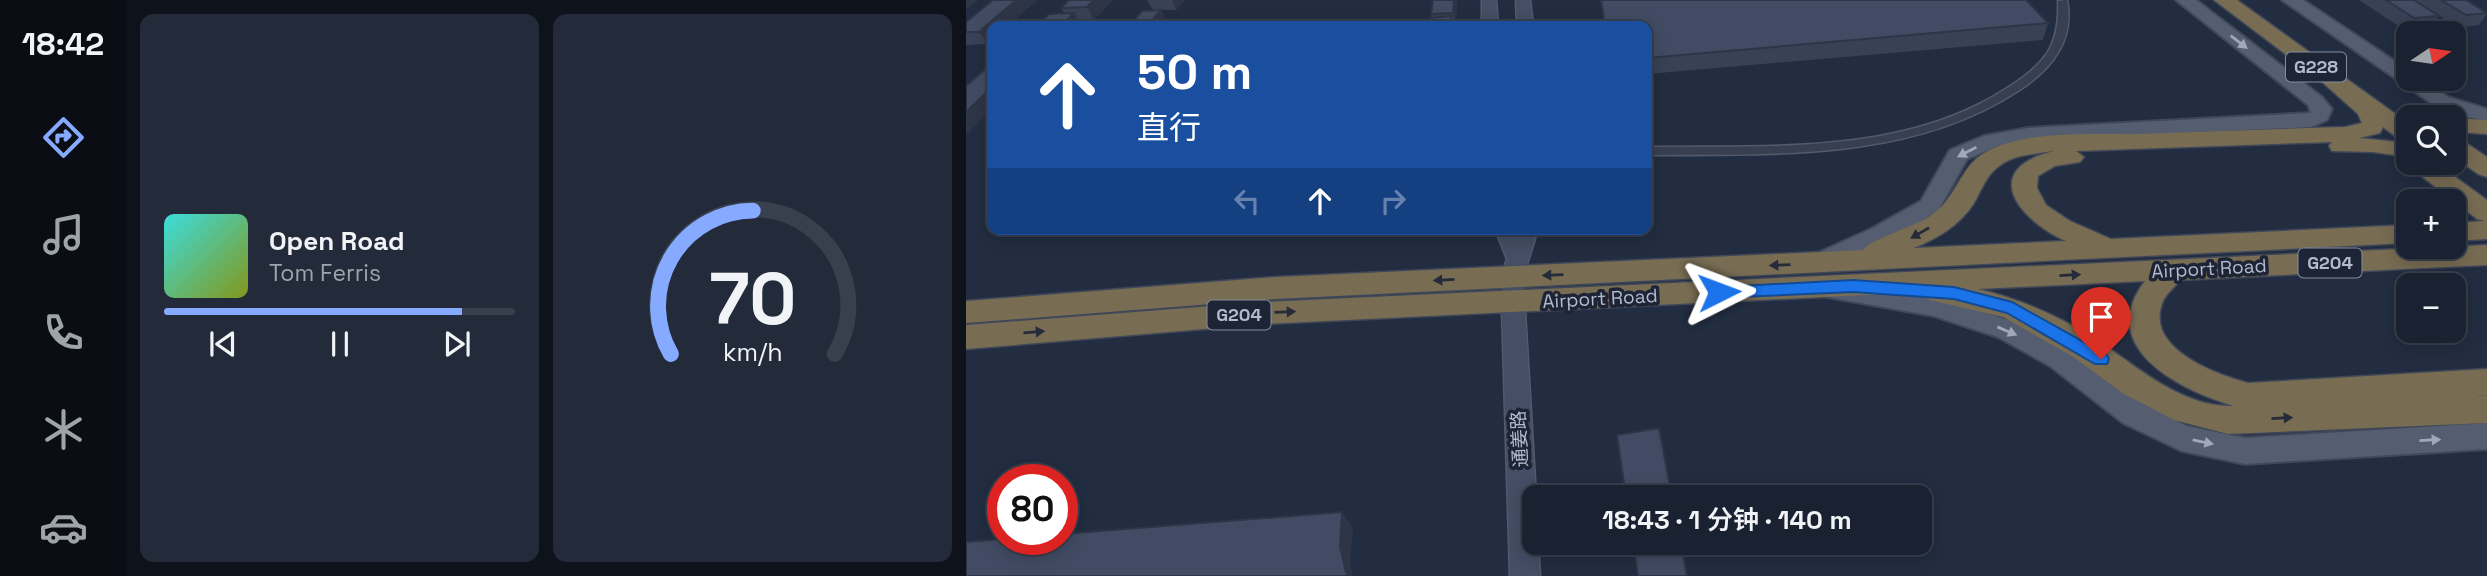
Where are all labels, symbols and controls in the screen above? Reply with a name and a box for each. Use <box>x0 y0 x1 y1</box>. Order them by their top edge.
north arrow <box>2396 21 2466 91</box>
map controls <box>2396 21 2466 343</box>
text: 18:42 <box>22 24 104 64</box>
one-way arrow <box>2230 34 2248 48</box>
text: 50 m <box>1137 41 1252 103</box>
icon: ahead <box>1022 49 1113 140</box>
road number: G228 <box>2286 52 2346 82</box>
button: search <box>2396 105 2466 175</box>
text: 直行 <box>1137 108 1201 148</box>
icon: directions <box>39 113 88 162</box>
one-way arrow <box>1957 146 1978 158</box>
icon: left <box>1228 182 1266 220</box>
icon: ahead <box>1301 182 1339 220</box>
icon: right <box>1374 182 1412 220</box>
button: + <box>2396 189 2466 259</box>
icon: music <box>39 210 88 259</box>
text: Open Road <box>269 224 405 258</box>
one-way arrow <box>1911 227 1930 239</box>
road number: G204 <box>2298 248 2362 278</box>
text: 70 <box>709 252 796 345</box>
street label: Airport Road <box>2151 253 2267 284</box>
position arrow <box>1682 255 1756 329</box>
text: Tom Ferris <box>269 258 381 288</box>
one-way arrow <box>1769 260 1791 271</box>
one-way arrow <box>1542 269 1564 280</box>
one-way arrow <box>2059 270 2081 281</box>
button: − <box>2396 273 2466 343</box>
one-way arrow <box>1433 274 1455 285</box>
street label: Airport Road <box>1542 283 1658 314</box>
pin <box>2071 287 2131 359</box>
icon: arrive <box>2082 298 2120 336</box>
road number: G204 <box>1208 300 1270 330</box>
one-way arrow <box>1274 306 1296 317</box>
icon: phone <box>39 308 88 357</box>
icon: previous <box>204 325 242 363</box>
icon: pause <box>321 325 359 363</box>
icon: next <box>438 325 476 363</box>
one-way arrow <box>1997 325 2018 336</box>
one-way arrow <box>1023 326 1045 337</box>
text: km/h <box>723 336 782 368</box>
icon: climate <box>39 405 88 454</box>
street label: 通姜路 <box>1506 410 1533 468</box>
one-way arrow <box>2271 412 2293 423</box>
one-way arrow <box>2419 434 2441 445</box>
one-way arrow <box>2192 437 2214 448</box>
speed limit sign: 80 <box>987 464 1078 555</box>
icon: car <box>39 503 88 552</box>
text: 18:43 · 1 分钟 · 140 m <box>1602 503 1852 537</box>

